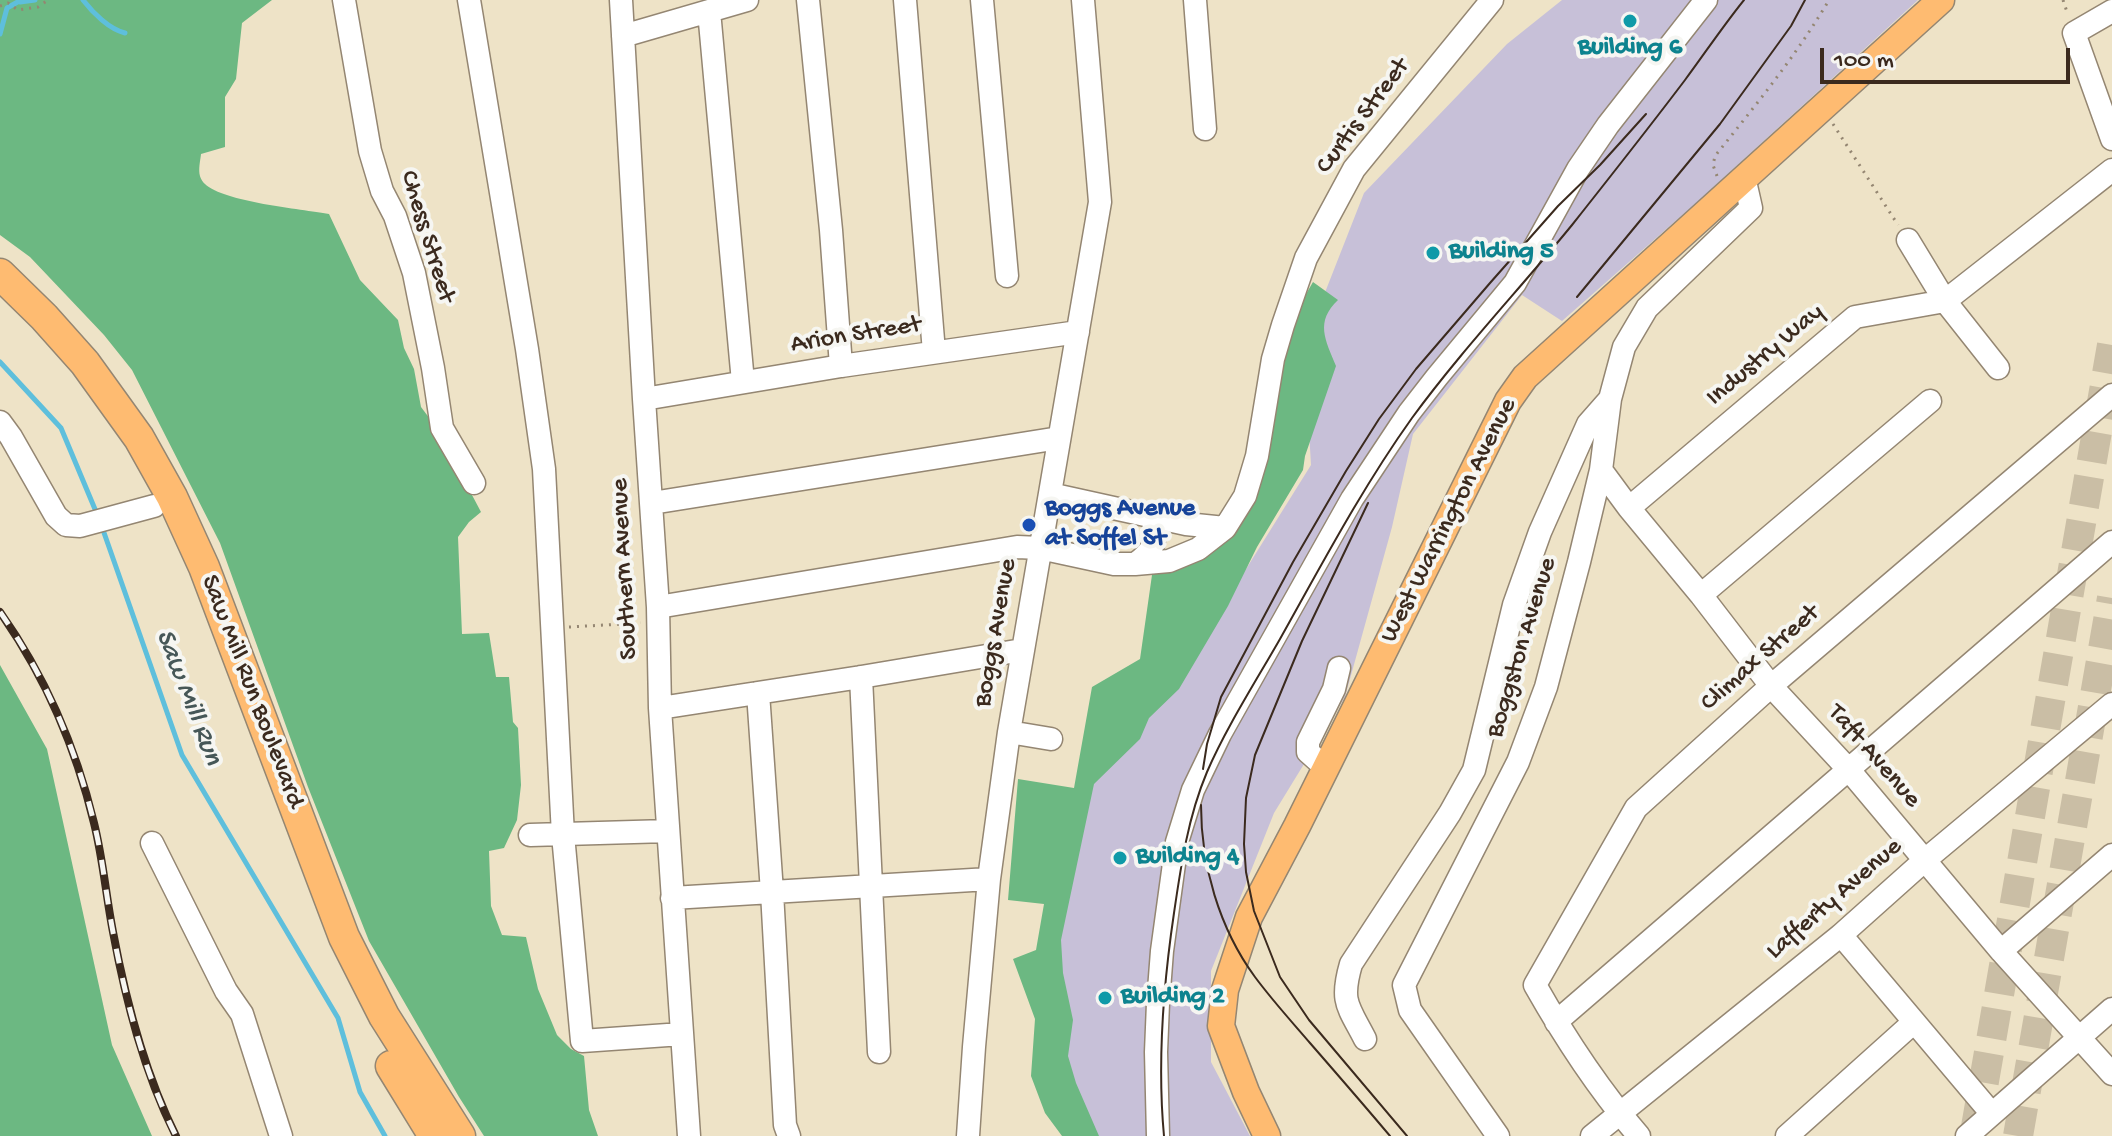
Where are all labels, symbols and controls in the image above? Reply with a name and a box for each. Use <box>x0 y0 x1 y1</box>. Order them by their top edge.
marker: Building 6 <box>1621 12 1639 30</box>
scale bar <box>1824 32 2074 82</box>
place label: Building 6 <box>1578 33 1682 65</box>
text: 100 m <box>1834 47 1894 76</box>
street label: Curtis Street <box>1310 53 1418 181</box>
street label: Chess Street <box>391 167 461 307</box>
place label: Building 5 <box>1449 237 1554 269</box>
marker: Building 5 <box>1424 244 1442 262</box>
street label: Industry Way <box>1701 298 1831 414</box>
street label: Arion Street <box>789 310 923 362</box>
street label: West Warrington Avenue <box>1375 393 1525 649</box>
street label: Southern Avenue <box>606 477 646 661</box>
place label: Boggs Avenue at Soffel St <box>1045 494 1195 556</box>
marker: Boggs Avenue at Soffel St <box>1020 516 1038 534</box>
street label: Boggston Avenue <box>1481 554 1565 742</box>
street label: Boggs Avenue <box>969 556 1025 710</box>
street label: Saw Mill Run Boulevard <box>192 571 310 813</box>
street label: Climax Street <box>1695 599 1827 719</box>
water label: Saw Mill Run <box>146 625 228 771</box>
street label: Taft Avenue <box>1819 699 1927 815</box>
street label: Lafferty Avenue <box>1761 832 1909 968</box>
place label: Building 4 <box>1136 842 1239 874</box>
marker: Building 4 <box>1111 849 1129 867</box>
place label: Building 2 <box>1121 982 1225 1014</box>
marker: Building 2 <box>1096 989 1114 1007</box>

